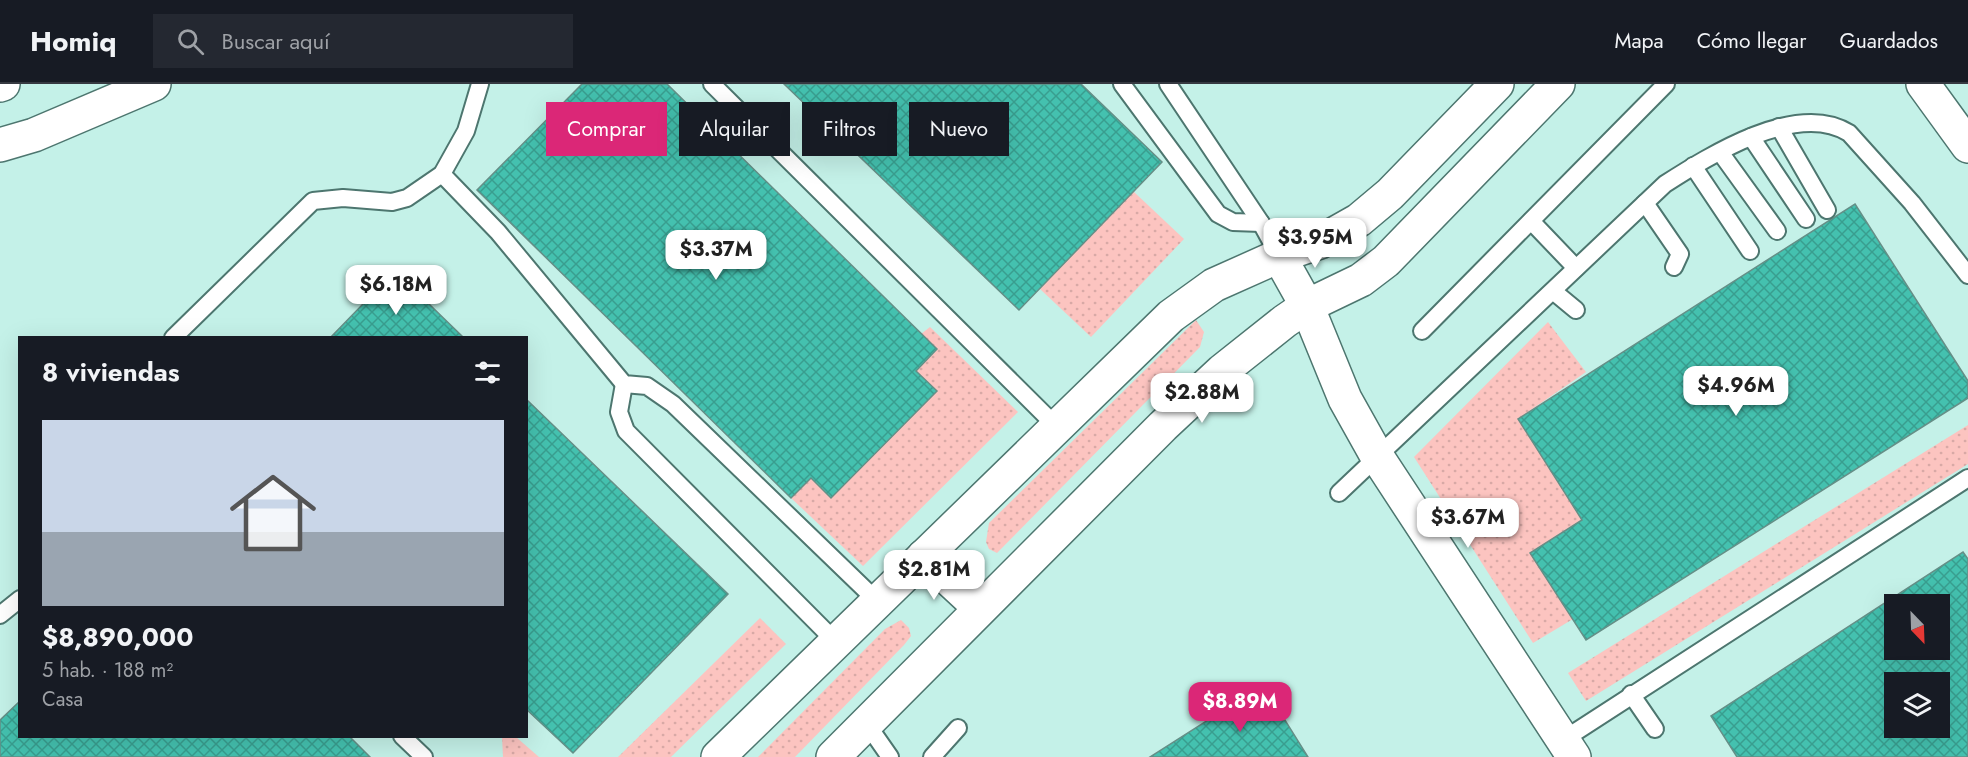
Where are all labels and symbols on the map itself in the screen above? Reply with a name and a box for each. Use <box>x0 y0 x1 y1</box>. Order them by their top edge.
pin: $3.95M <box>1266 218 1364 269</box>
pin: $3.37M <box>667 230 765 281</box>
pin: $6.18M <box>347 265 445 316</box>
pin: $4.96M <box>1687 366 1785 417</box>
pin: $2.88M <box>1153 373 1251 424</box>
pin: $3.67M <box>1419 498 1517 549</box>
pin: $2.81M <box>885 550 983 601</box>
north arrow <box>1884 594 1950 660</box>
pin: $8.89M <box>1191 682 1289 733</box>

